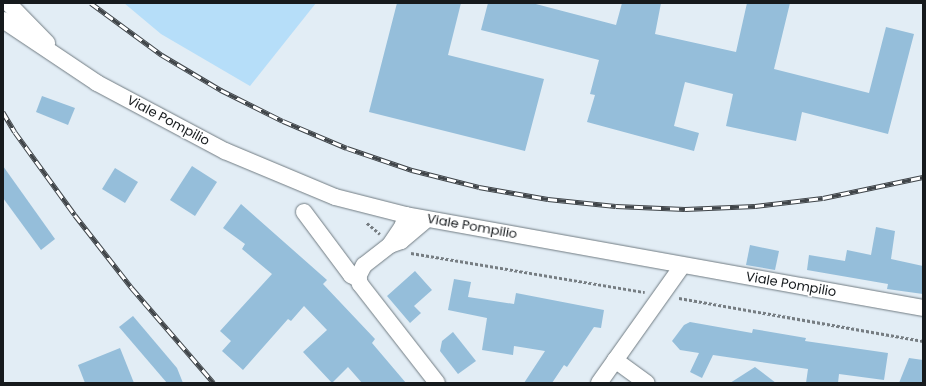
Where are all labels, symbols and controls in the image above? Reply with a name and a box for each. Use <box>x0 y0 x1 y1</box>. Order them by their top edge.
street label: Viale Pompilio <box>124 93 212 149</box>
street label: Viale Pompilio <box>426 211 518 243</box>
street label: Viale Pompilio <box>745 269 837 301</box>

